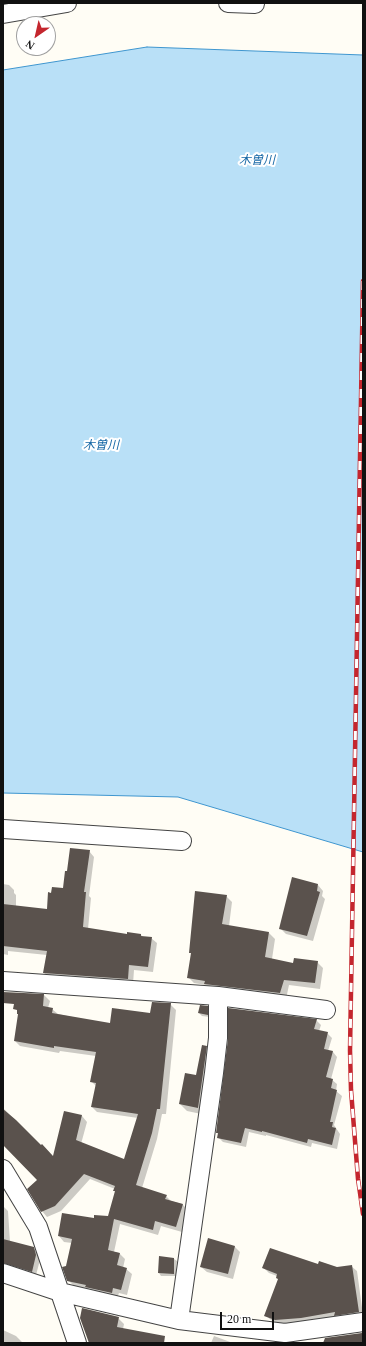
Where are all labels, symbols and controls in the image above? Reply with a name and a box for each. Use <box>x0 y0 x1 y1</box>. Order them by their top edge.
north arrow <box>16 16 56 56</box>
text: N <box>23 38 37 52</box>
water label: 木曽川 <box>239 154 275 168</box>
water label: 木曽川 <box>83 439 119 453</box>
scale bar <box>222 1304 276 1330</box>
text: 20 m <box>227 1312 251 1326</box>

